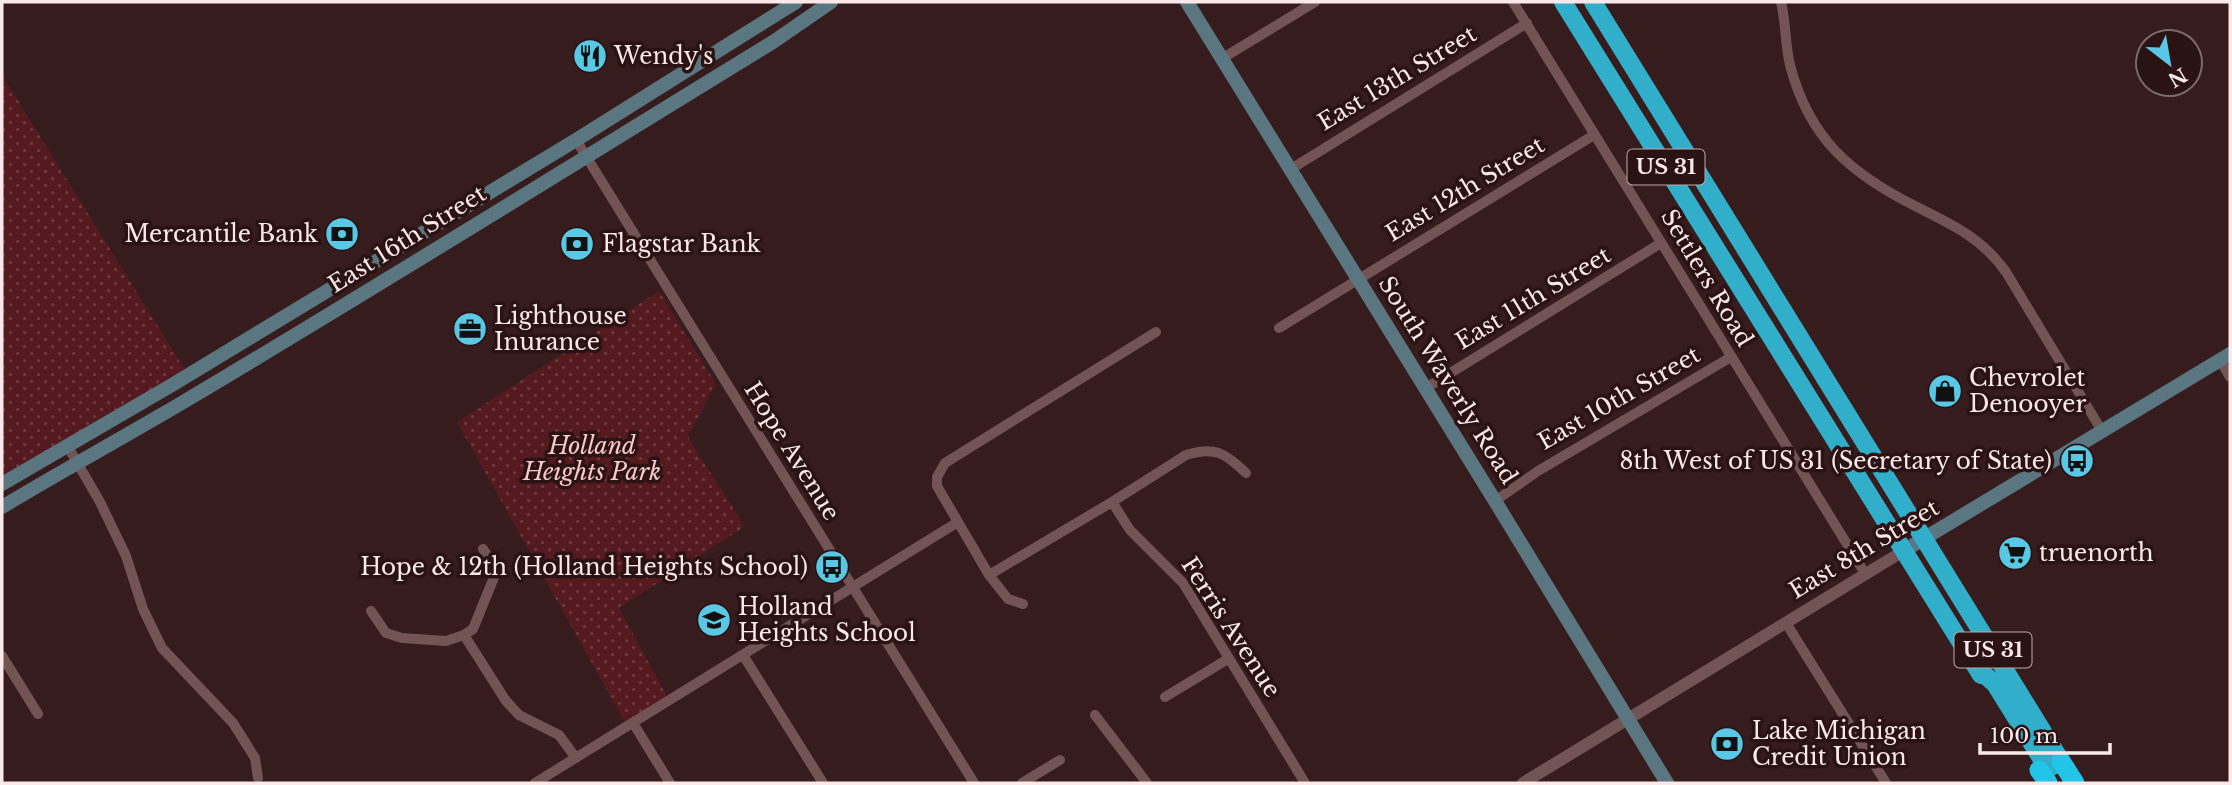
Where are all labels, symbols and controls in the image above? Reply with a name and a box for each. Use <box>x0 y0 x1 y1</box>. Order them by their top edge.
street label: East 13th Street <box>1313 20 1482 136</box>
north arrow <box>2134 28 2204 98</box>
restaurant icon: Wendy's <box>571 37 609 75</box>
place label: Wendy's <box>613 42 713 70</box>
text: N <box>2164 63 2191 92</box>
street label: East 12th Street <box>1381 131 1550 247</box>
road number: US 31 <box>1628 150 1704 184</box>
street label: East 16th Street <box>323 179 491 299</box>
street label: Settlers Road <box>1655 204 1759 352</box>
bank icon: Mercantile Bank <box>323 215 361 253</box>
place label: Mercantile Bank <box>125 220 319 248</box>
bank icon: Flagstar Bank <box>558 225 596 263</box>
place label: Flagstar Bank <box>602 230 761 258</box>
street label: East 11th Street <box>1450 241 1616 355</box>
street label: South Waverly Road <box>1373 271 1523 489</box>
place label: Lighthouse Inurance <box>494 302 627 356</box>
office icon: Lighthouse Inurance <box>451 310 489 348</box>
street label: East 10th Street <box>1533 340 1705 456</box>
place label: Chevrolet Denooyer <box>1969 364 2086 418</box>
shop icon: Chevrolet Denooyer <box>1926 372 1964 410</box>
street label: Hope Avenue <box>738 377 846 525</box>
park label: Holland Heights Park <box>522 432 661 486</box>
bus stop icon: 8th West of US 31 (Secretary of State) <box>2058 442 2096 480</box>
place label: 8th West of US 31 (Secretary of State) <box>1620 447 2052 475</box>
street label: East 8th Street <box>1784 493 1944 605</box>
supermarket icon: truenorth <box>1996 534 2034 572</box>
place label: truenorth <box>2039 539 2154 567</box>
bus stop icon: Hope & 12th (Holland Heights School) <box>813 548 851 586</box>
street label: Ferris Avenue <box>1175 552 1287 702</box>
place label: Hope & 12th (Holland Heights School) <box>360 553 808 581</box>
place label: Holland Heights School <box>738 593 916 647</box>
school or university icon: Holland Heights School <box>695 601 733 639</box>
road number: US 31 <box>1954 632 2032 668</box>
scale bar <box>1980 712 2110 756</box>
place label: Lake Michigan Credit Union <box>1752 717 1926 771</box>
text: 100 m <box>1990 723 2058 749</box>
bank icon: Lake Michigan Credit Union <box>1708 725 1746 763</box>

